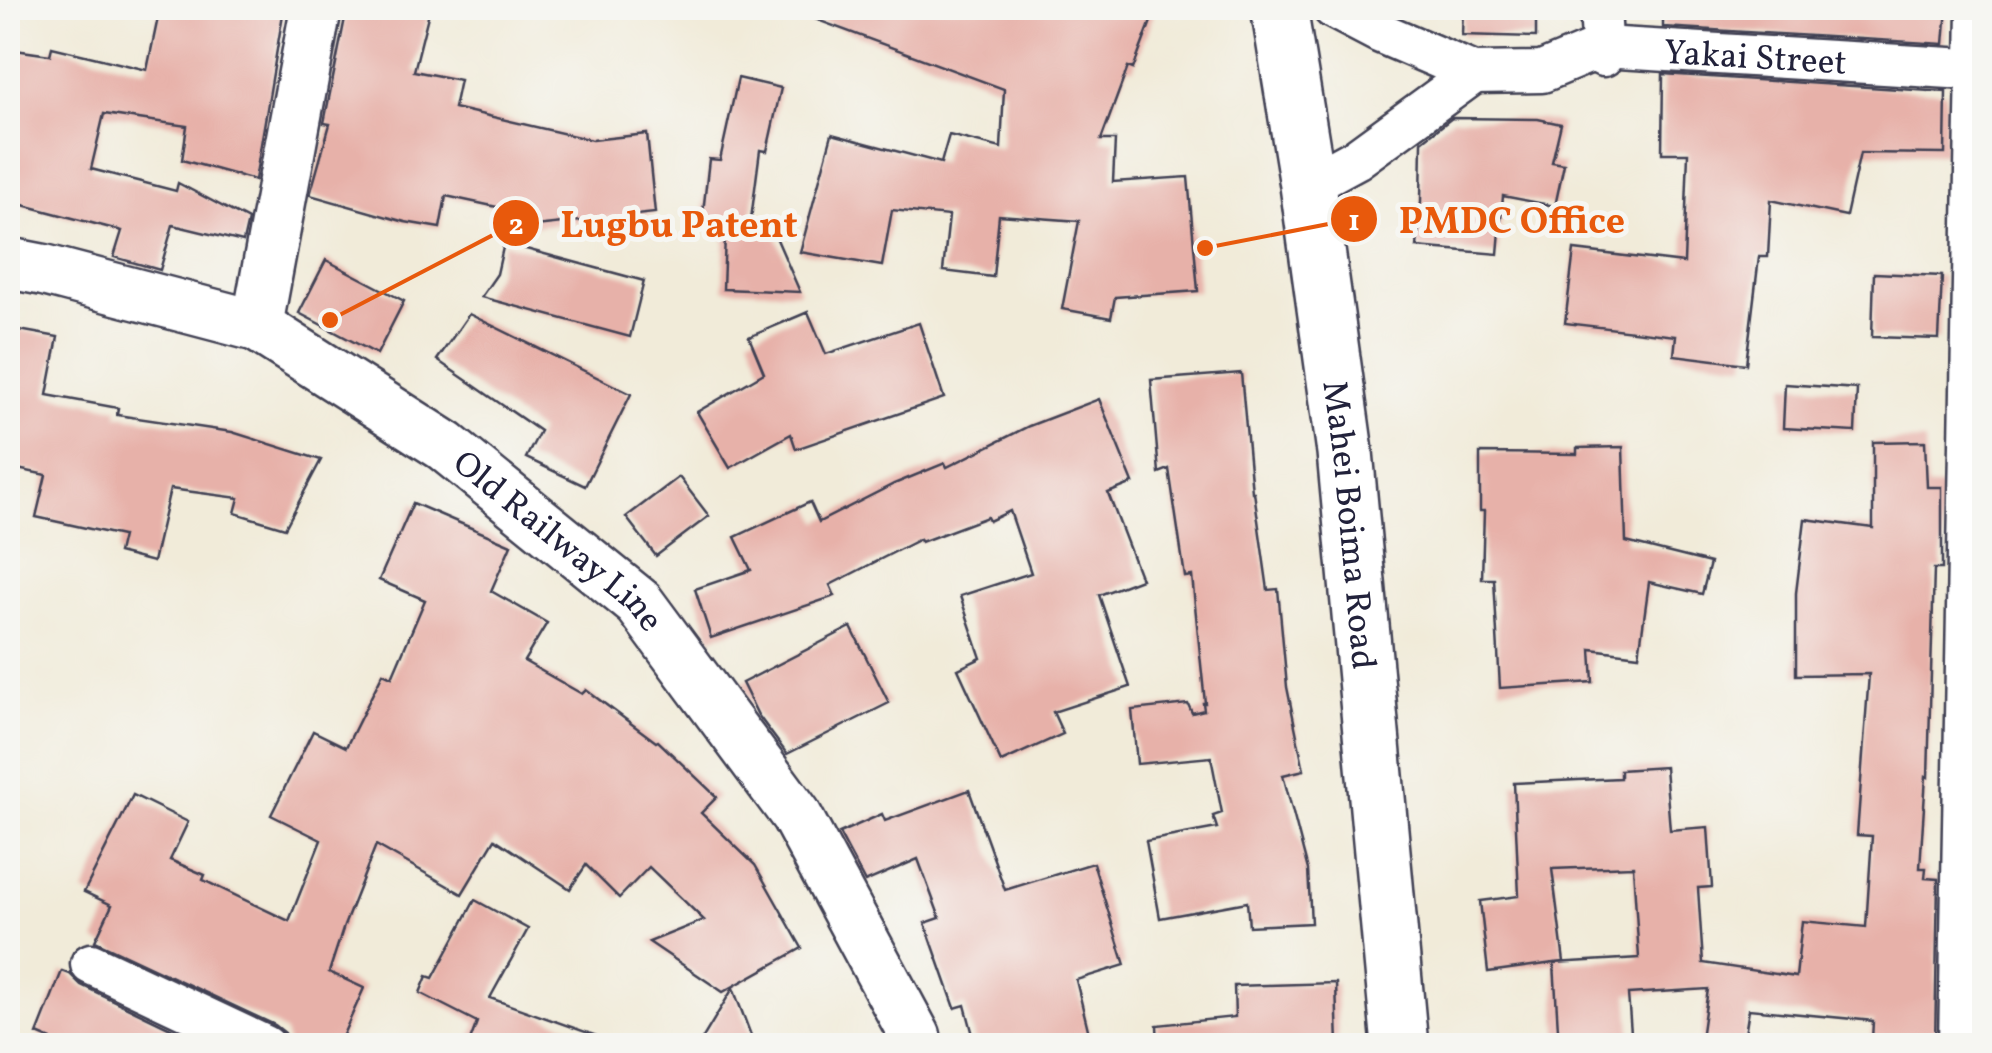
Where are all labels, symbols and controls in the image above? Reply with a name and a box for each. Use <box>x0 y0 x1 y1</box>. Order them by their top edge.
street label: Yakai Street <box>1662 30 1848 89</box>
callout: PMDC Office <box>1329 185 1645 253</box>
callout: Lugbu Patent <box>491 189 818 257</box>
text: PMDC Office <box>1399 197 1625 250</box>
text: Lugbu Patent <box>560 201 798 254</box>
text: 1 <box>1348 201 1360 243</box>
text: 2 <box>508 205 524 247</box>
street label: Mahei Boima Road <box>1308 378 1386 672</box>
street label: Old Railway Line <box>442 441 673 642</box>

